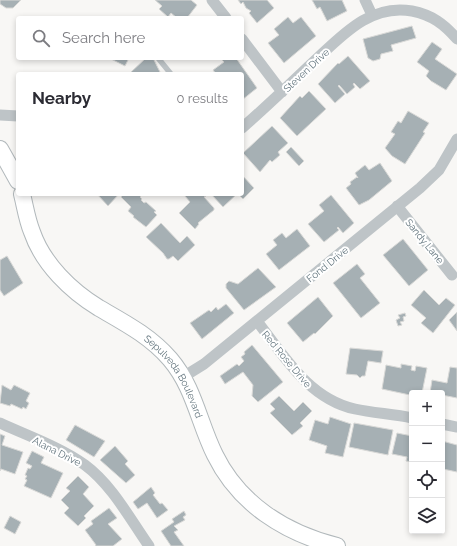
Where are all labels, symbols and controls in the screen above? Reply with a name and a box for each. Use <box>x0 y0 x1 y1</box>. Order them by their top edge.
search box <box>16 16 244 60</box>
icon: search <box>30 27 52 49</box>
text: Search here <box>62 29 145 47</box>
street label: Steven Drive <box>281 46 331 94</box>
text: Nearby <box>32 88 91 108</box>
text: 0 results <box>177 91 228 106</box>
street label: Sandy Lane <box>403 217 446 266</box>
street label: Fond Drive <box>304 244 350 284</box>
street label: Red Rose Drive <box>260 329 314 390</box>
street label: Sepulveda Boulevard <box>142 333 205 420</box>
map controls <box>409 390 445 534</box>
button: + <box>409 390 445 426</box>
button: − <box>409 426 445 462</box>
street label: Alana Drive <box>31 435 83 468</box>
button: locate <box>409 462 445 498</box>
button: layers <box>409 498 445 534</box>

